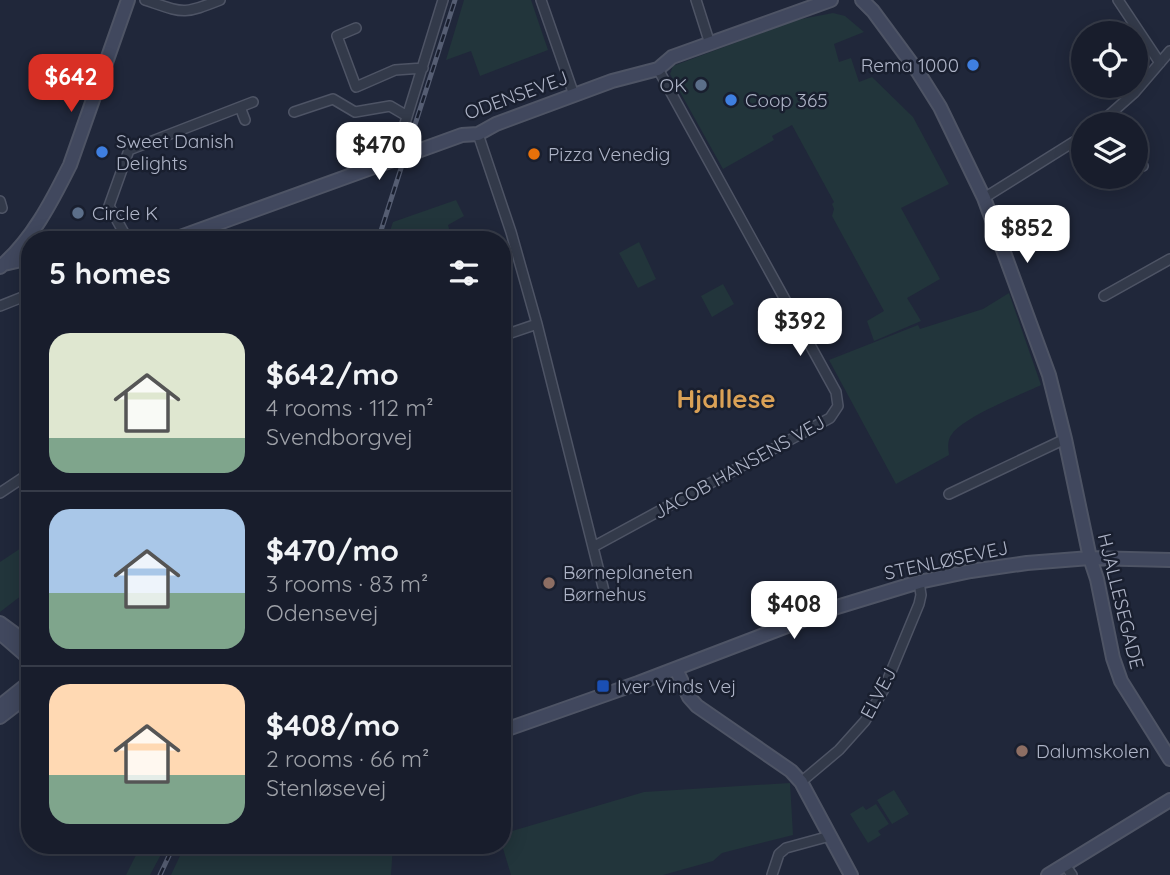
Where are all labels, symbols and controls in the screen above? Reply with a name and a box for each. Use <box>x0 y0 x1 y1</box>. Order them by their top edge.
map controls <box>1071 21 1148 189</box>
button: locate <box>1071 21 1148 98</box>
place label: Rema 1000 <box>861 53 959 77</box>
pin: $642 <box>30 54 112 114</box>
marker: Rema 1000 <box>965 57 981 73</box>
text: $642 <box>44 62 98 91</box>
street label: ODENSEVEJ <box>461 65 571 125</box>
place label: OK <box>660 73 687 97</box>
marker: OK <box>693 77 709 93</box>
place label: Coop 365 <box>745 88 828 112</box>
marker: Coop 365 <box>723 92 739 108</box>
button: layers <box>1071 112 1148 189</box>
pin: $470 <box>338 122 420 182</box>
place label: Sweet Danish Delights <box>116 129 234 175</box>
text: $470 <box>352 130 406 159</box>
place label: Pizza Venedig <box>548 142 670 166</box>
marker: Sweet Danish Delights <box>94 144 110 160</box>
marker: Pizza Venedig <box>526 146 542 162</box>
place label: Circle K <box>92 201 158 225</box>
marker: Circle K <box>70 205 86 221</box>
pin: $852 <box>986 205 1068 265</box>
text: $852 <box>1001 213 1053 242</box>
text: 5 homes <box>49 254 171 292</box>
icon: filters <box>445 254 483 292</box>
pin: $392 <box>759 298 841 358</box>
text: $392 <box>774 306 826 335</box>
text: $642/mo <box>266 355 399 393</box>
icon: home <box>105 361 189 445</box>
district label: Hjallese <box>676 382 776 415</box>
text: 4 rooms · 112 m² <box>266 393 434 422</box>
street label: JACOB HANSENS VEJ <box>649 410 829 524</box>
text: Svendborgvej <box>266 422 413 451</box>
text: $470/mo <box>266 531 399 569</box>
street label: HJALLESEGADE <box>1093 531 1149 671</box>
street label: STENLØSEVEJ <box>882 535 1010 585</box>
icon: home <box>105 537 189 621</box>
place label: Børneplaneten Børnehus <box>563 560 693 606</box>
text: 3 rooms · 83 m² <box>266 569 428 598</box>
marker: Børneplaneten Børnehus <box>541 575 557 591</box>
pin: $408 <box>753 582 835 641</box>
text: $408 <box>767 589 821 618</box>
text: Odensevej <box>266 598 379 627</box>
street label: ELVEJ <box>855 663 901 723</box>
place label: Iver Vinds Vej <box>617 674 736 698</box>
marker: Iver Vinds Vej <box>595 678 611 694</box>
text: $408/mo <box>266 706 400 744</box>
icon: home <box>105 712 189 796</box>
place label: Dalumskolen <box>1036 739 1150 763</box>
marker: Dalumskolen <box>1014 743 1030 759</box>
text: 2 rooms · 66 m² <box>266 744 429 773</box>
text: Stenløsevej <box>266 773 387 802</box>

